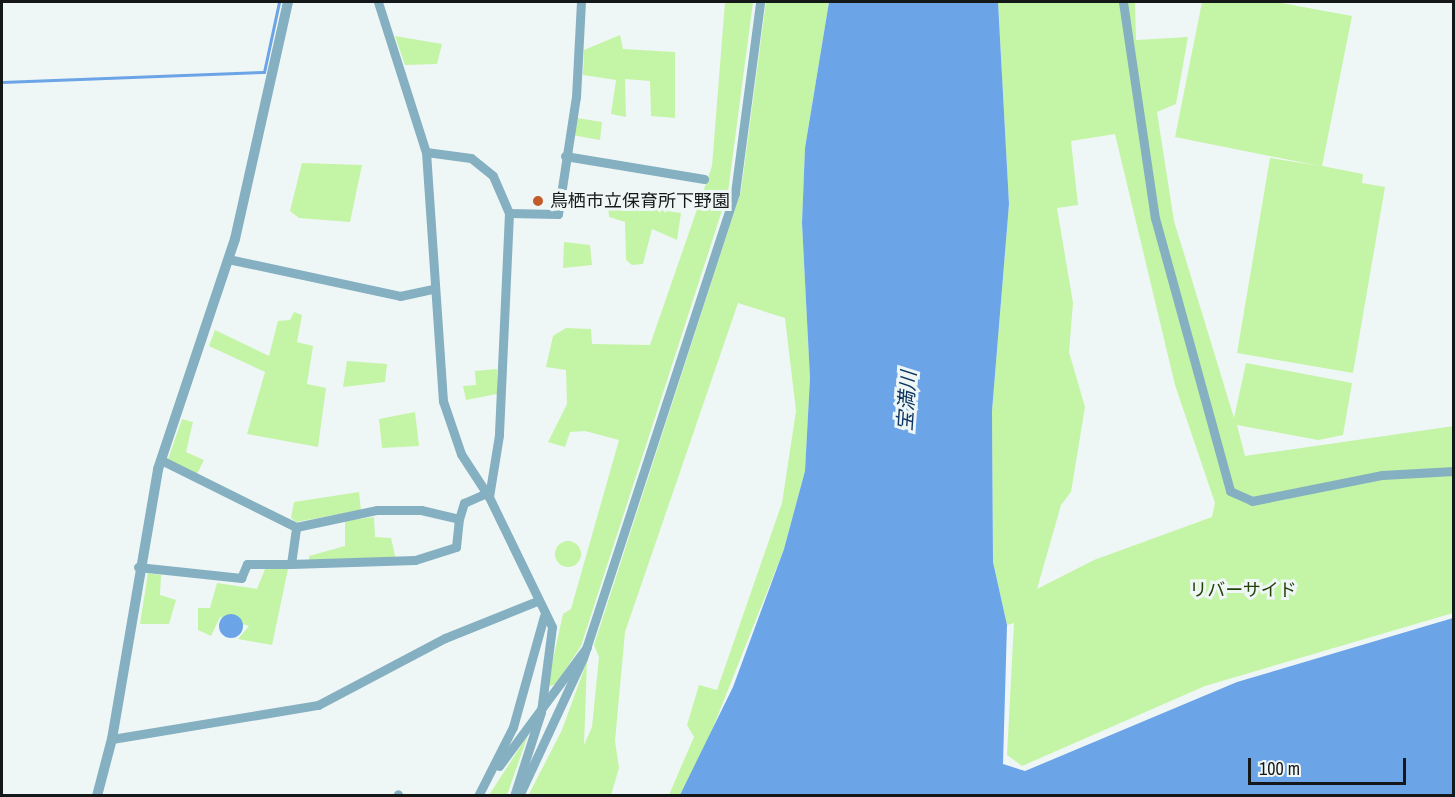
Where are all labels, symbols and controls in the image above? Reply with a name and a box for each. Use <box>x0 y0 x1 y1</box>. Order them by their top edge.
place label: 鳥栖市立保育所下野園 <box>550 190 730 212</box>
marker: 鳥栖市立保育所下野園 <box>531 194 545 208</box>
water label: 宝満川 <box>892 370 920 432</box>
park label: リバーサイド <box>1189 579 1297 601</box>
scale bar <box>1251 746 1408 784</box>
text: 100 m <box>1259 756 1300 781</box>

